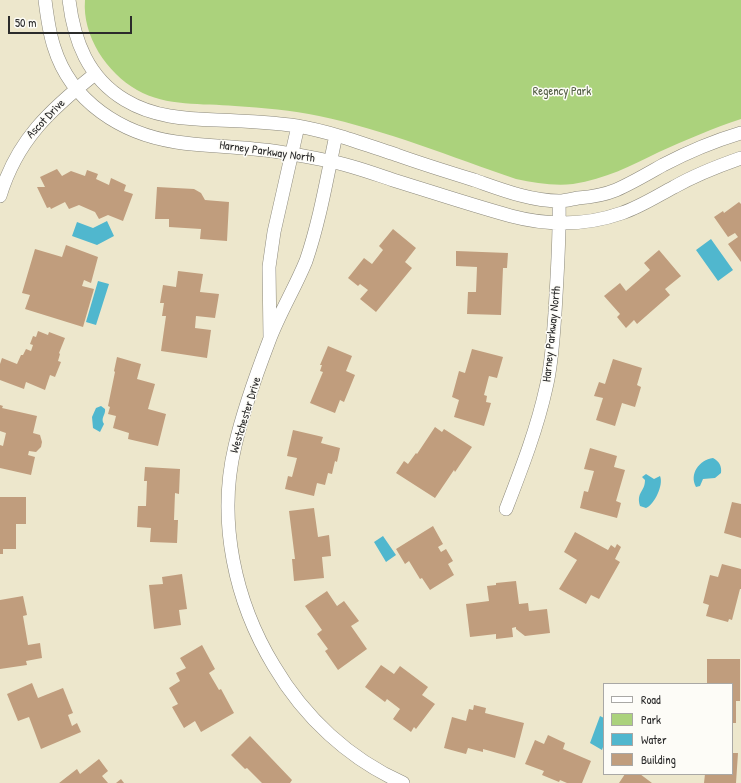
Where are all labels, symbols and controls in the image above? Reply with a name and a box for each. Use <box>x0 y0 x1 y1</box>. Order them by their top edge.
scale bar <box>10 8 134 34</box>
text: 50 m <box>15 14 36 31</box>
park label: Regency Park <box>533 85 591 99</box>
street label: Ascot Drive <box>24 96 68 142</box>
street label: Harney Parkway North <box>218 138 316 166</box>
street label: Harney Parkway North <box>540 285 564 383</box>
street label: Westchester Drive <box>228 375 264 455</box>
legend <box>603 683 733 775</box>
text: Road <box>641 691 661 708</box>
text: Park <box>641 711 661 728</box>
text: Water <box>641 731 667 748</box>
text: Building <box>641 751 676 768</box>

